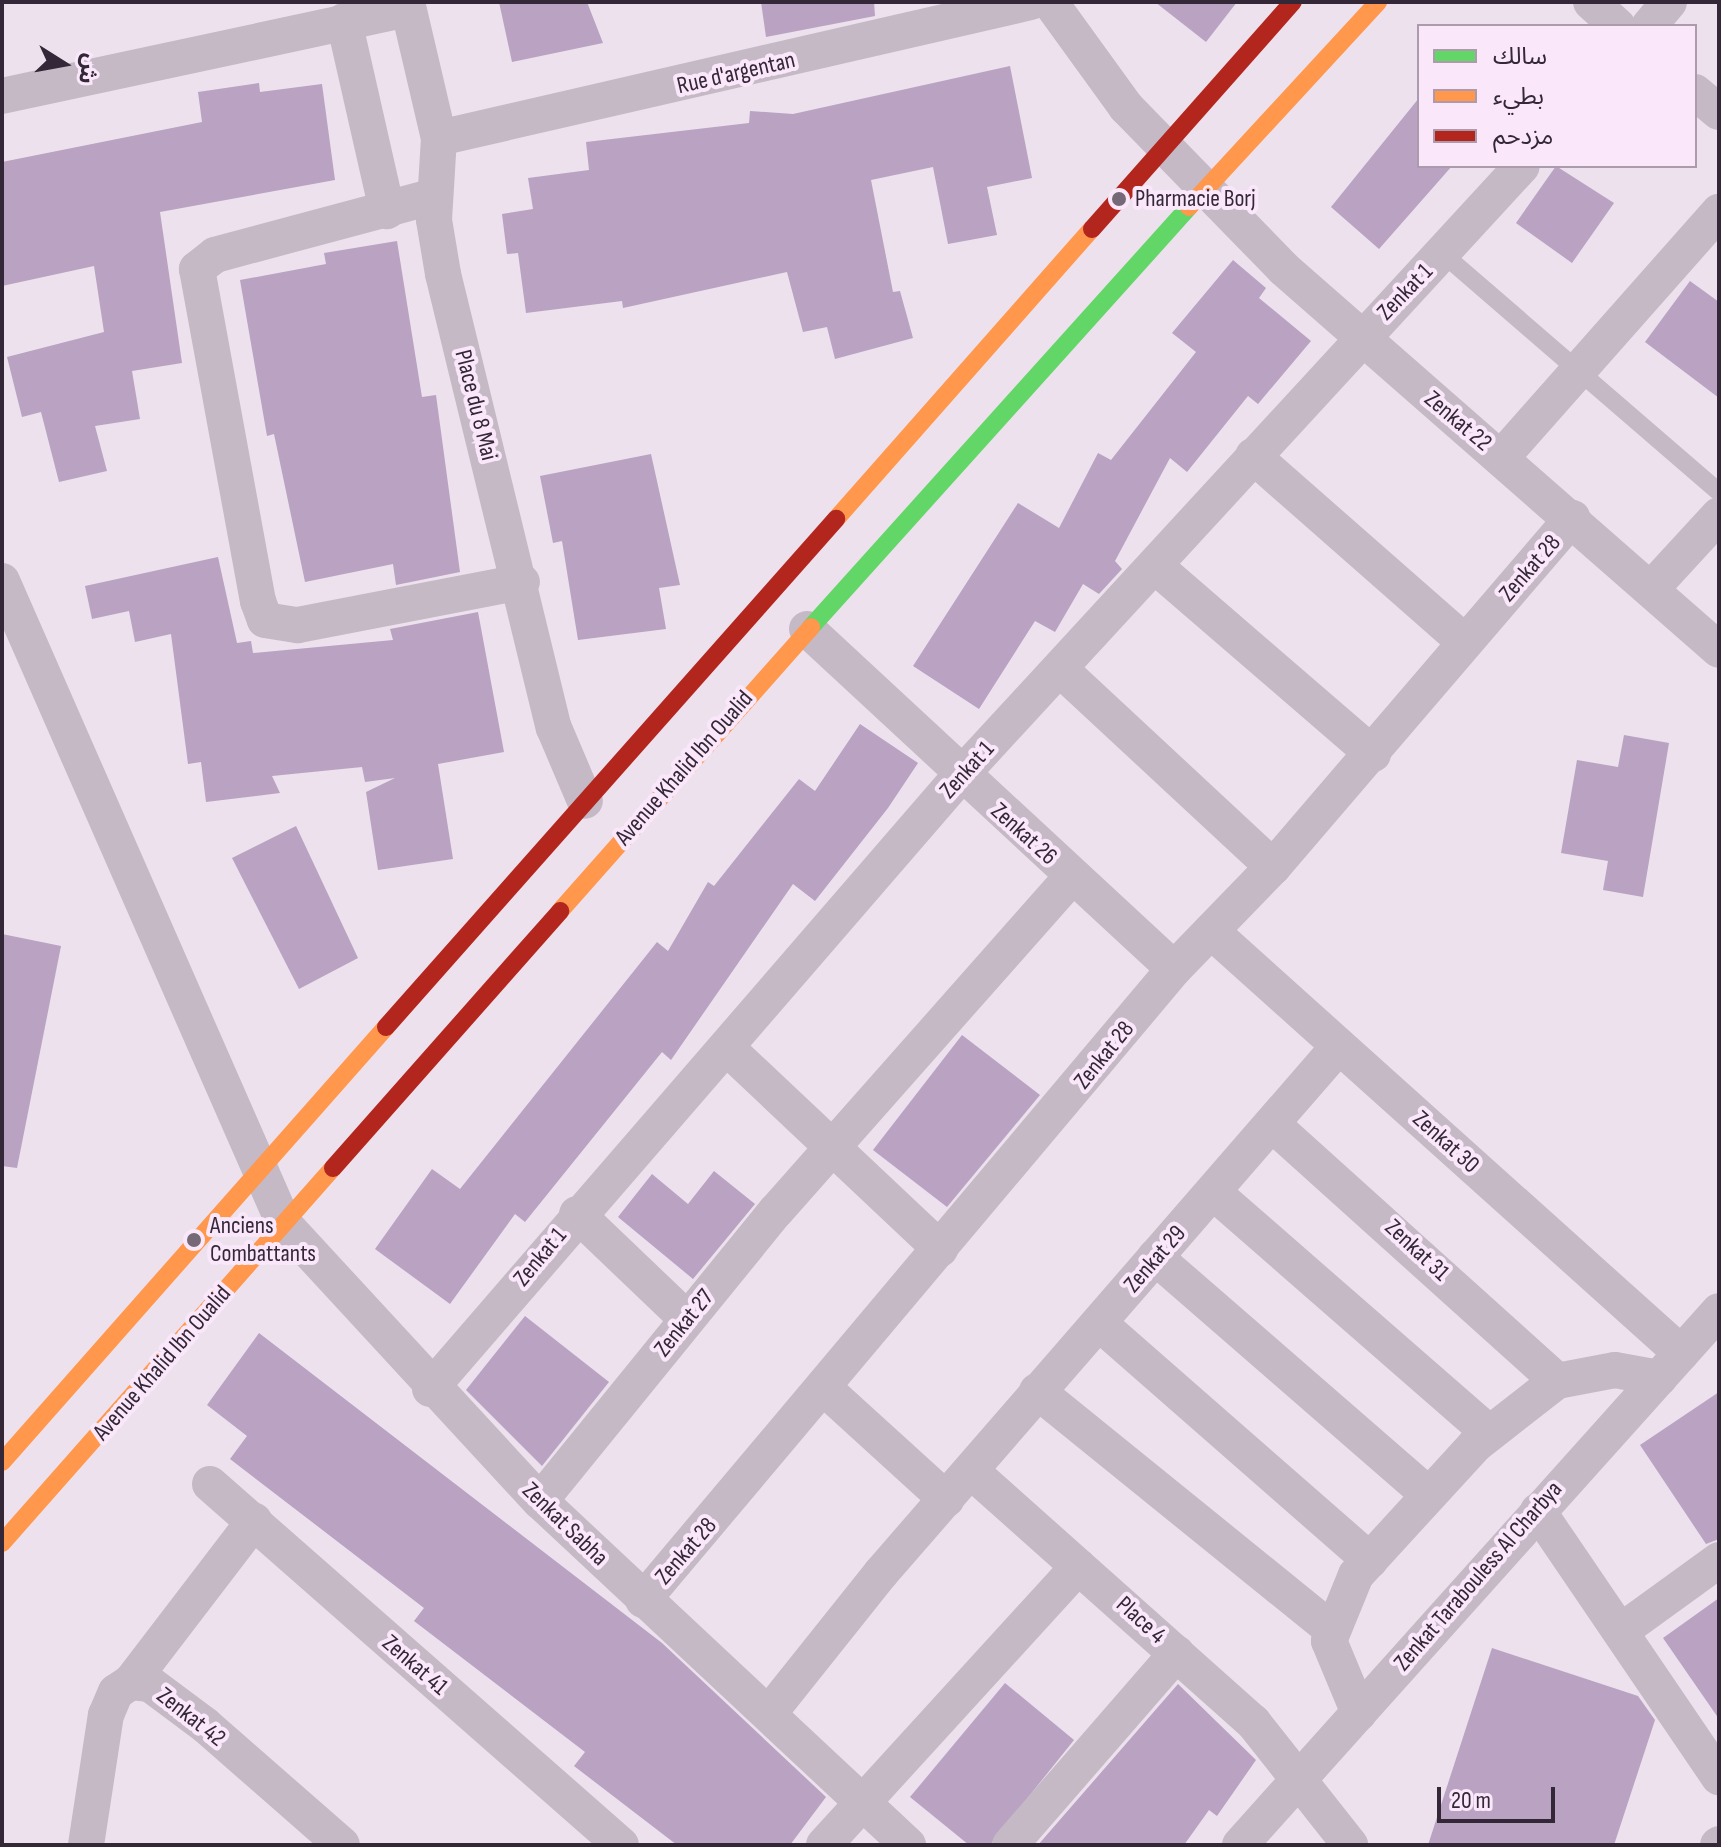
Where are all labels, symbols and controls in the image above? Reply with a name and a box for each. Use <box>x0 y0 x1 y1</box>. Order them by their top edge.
north arrow <box>24 24 104 104</box>
legend <box>1417 24 1697 168</box>
text: سالك <box>1493 42 1547 71</box>
street label: Rue d'argentan <box>674 45 798 101</box>
text: ش <box>72 51 104 86</box>
text: بطيء <box>1493 82 1544 111</box>
text: مزدحم <box>1493 122 1553 151</box>
place label: Pharmacie Borj <box>1135 185 1256 213</box>
marker: Pharmacie Borj <box>1110 190 1128 208</box>
street label: Zenkat 1 <box>1371 258 1439 326</box>
street label: Place du 8 Mai <box>448 347 504 463</box>
street label: Zenkat 22 <box>1419 385 1497 457</box>
street label: Zenkat 28 <box>1493 529 1567 607</box>
street label: Avenue Khalid Ibn Oualid <box>609 685 759 851</box>
street label: Zenkat 1 <box>934 735 1000 805</box>
street label: Zenkat 26 <box>985 797 1063 871</box>
street label: Zenkat 28 <box>1068 1015 1140 1095</box>
street label: Zenkat 30 <box>1407 1105 1485 1179</box>
place label: Anciens Combattants <box>210 1212 316 1268</box>
street label: Zenkat 31 <box>1379 1213 1455 1287</box>
street label: Zenkat 29 <box>1118 1220 1192 1298</box>
street label: Zenkat 1 <box>507 1222 573 1292</box>
marker: Anciens Combattants <box>185 1231 203 1249</box>
street label: Avenue Khalid Ibn Oualid <box>87 1280 237 1446</box>
street label: Zenkat 27 <box>648 1283 720 1363</box>
street label: Zenkat Tarabouless Al Charbya <box>1388 1475 1568 1677</box>
street label: Zenkat Sabha <box>516 1476 614 1572</box>
street label: Zenkat 28 <box>649 1512 723 1590</box>
street label: Place 4 <box>1110 1590 1172 1650</box>
street label: Zenkat 41 <box>376 1629 454 1701</box>
street label: Zenkat 42 <box>151 1681 231 1753</box>
scale bar <box>1441 1771 1559 1821</box>
text: 20 m <box>1451 1786 1491 1815</box>

